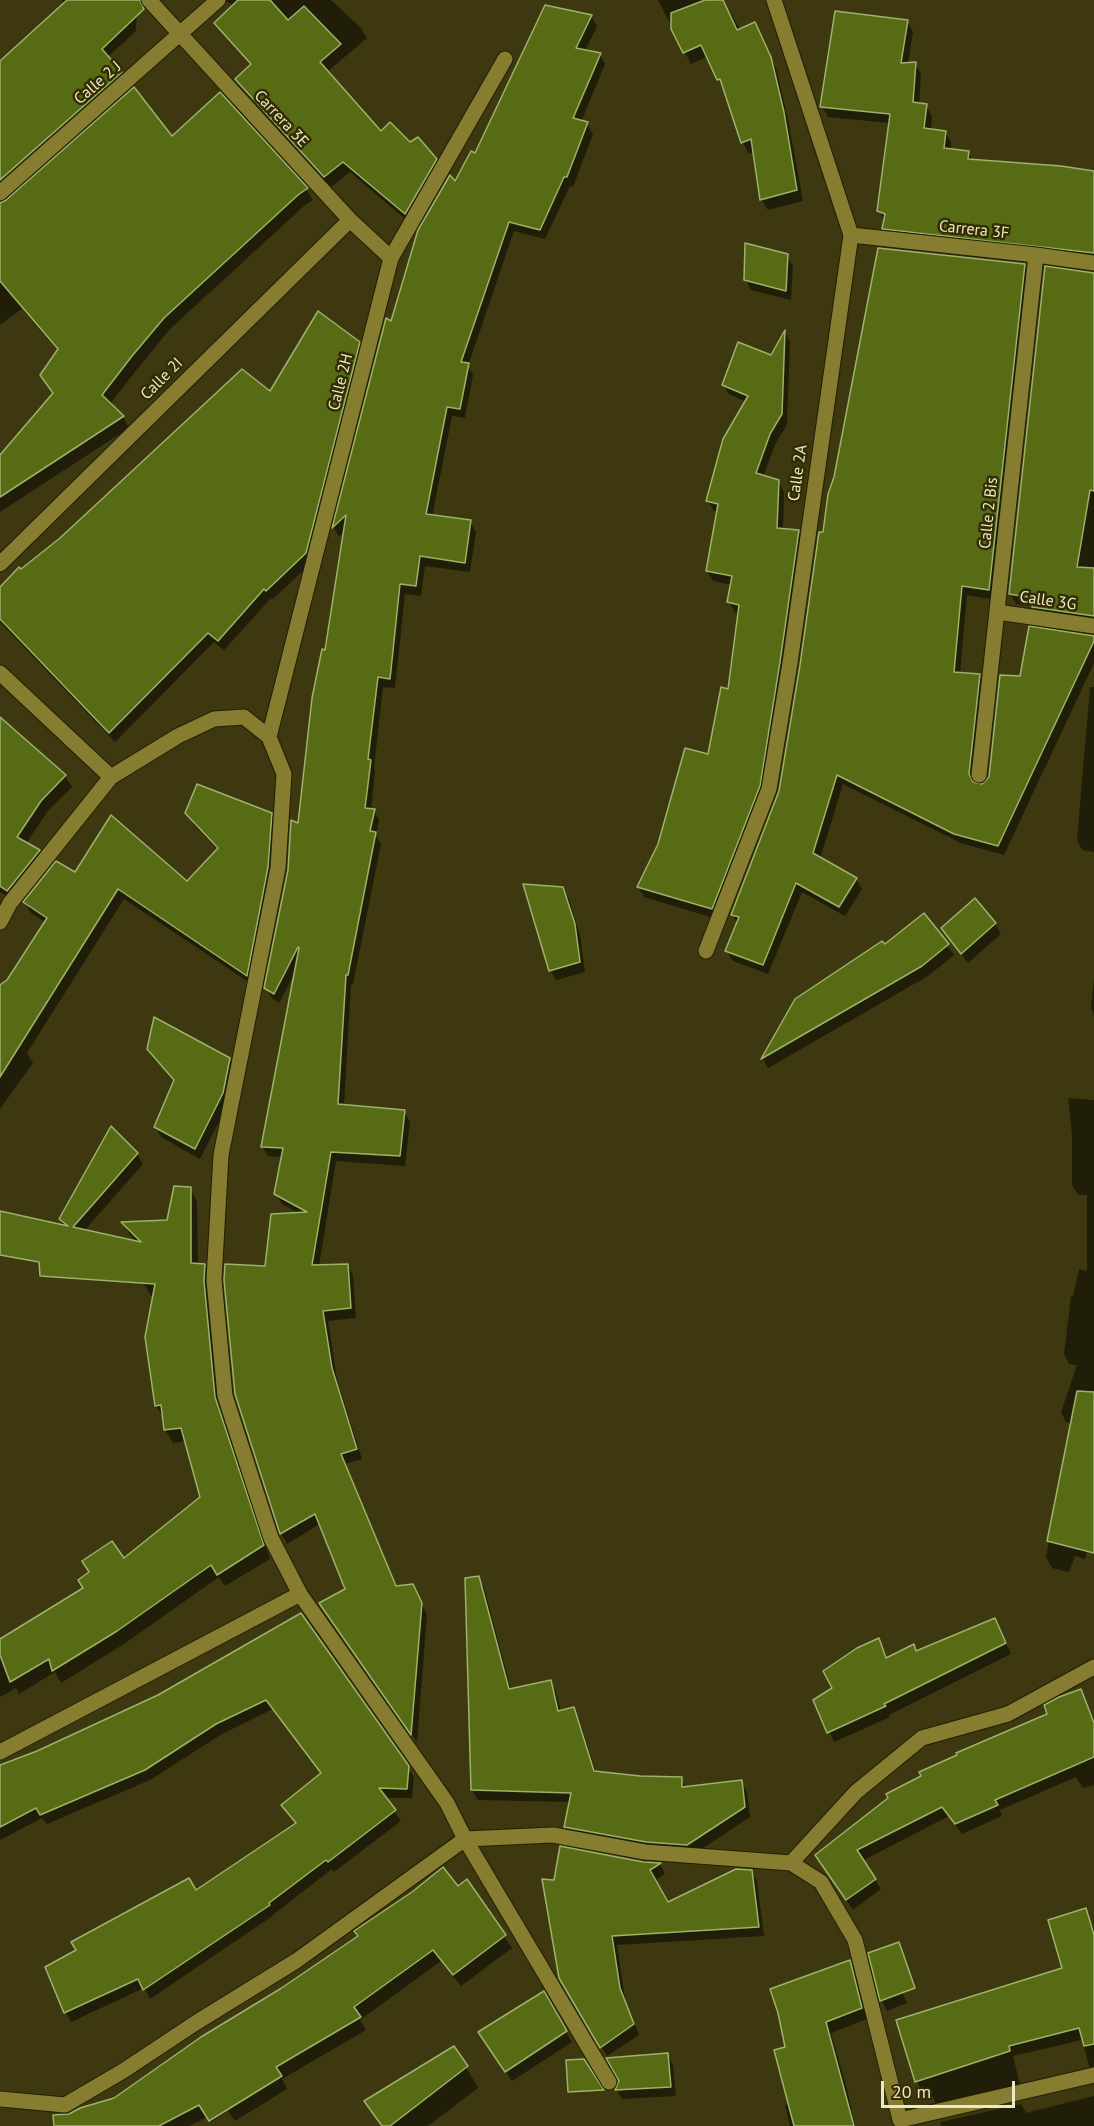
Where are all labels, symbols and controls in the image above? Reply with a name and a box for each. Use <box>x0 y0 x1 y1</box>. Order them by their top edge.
street label: Calle 2 J <box>70 57 126 109</box>
street label: Carrera 3E <box>250 87 312 151</box>
street label: Carrera 3F <box>938 217 1010 243</box>
street label: Calle 2H <box>325 352 357 412</box>
street label: Calle 2I <box>137 354 187 404</box>
street label: Calle 2A <box>785 444 811 502</box>
street label: Calle 2 Bis <box>976 476 1002 550</box>
street label: Calle 3G <box>1018 588 1078 614</box>
scale bar <box>884 2069 1018 2107</box>
text: 20 m <box>892 2080 931 2103</box>

